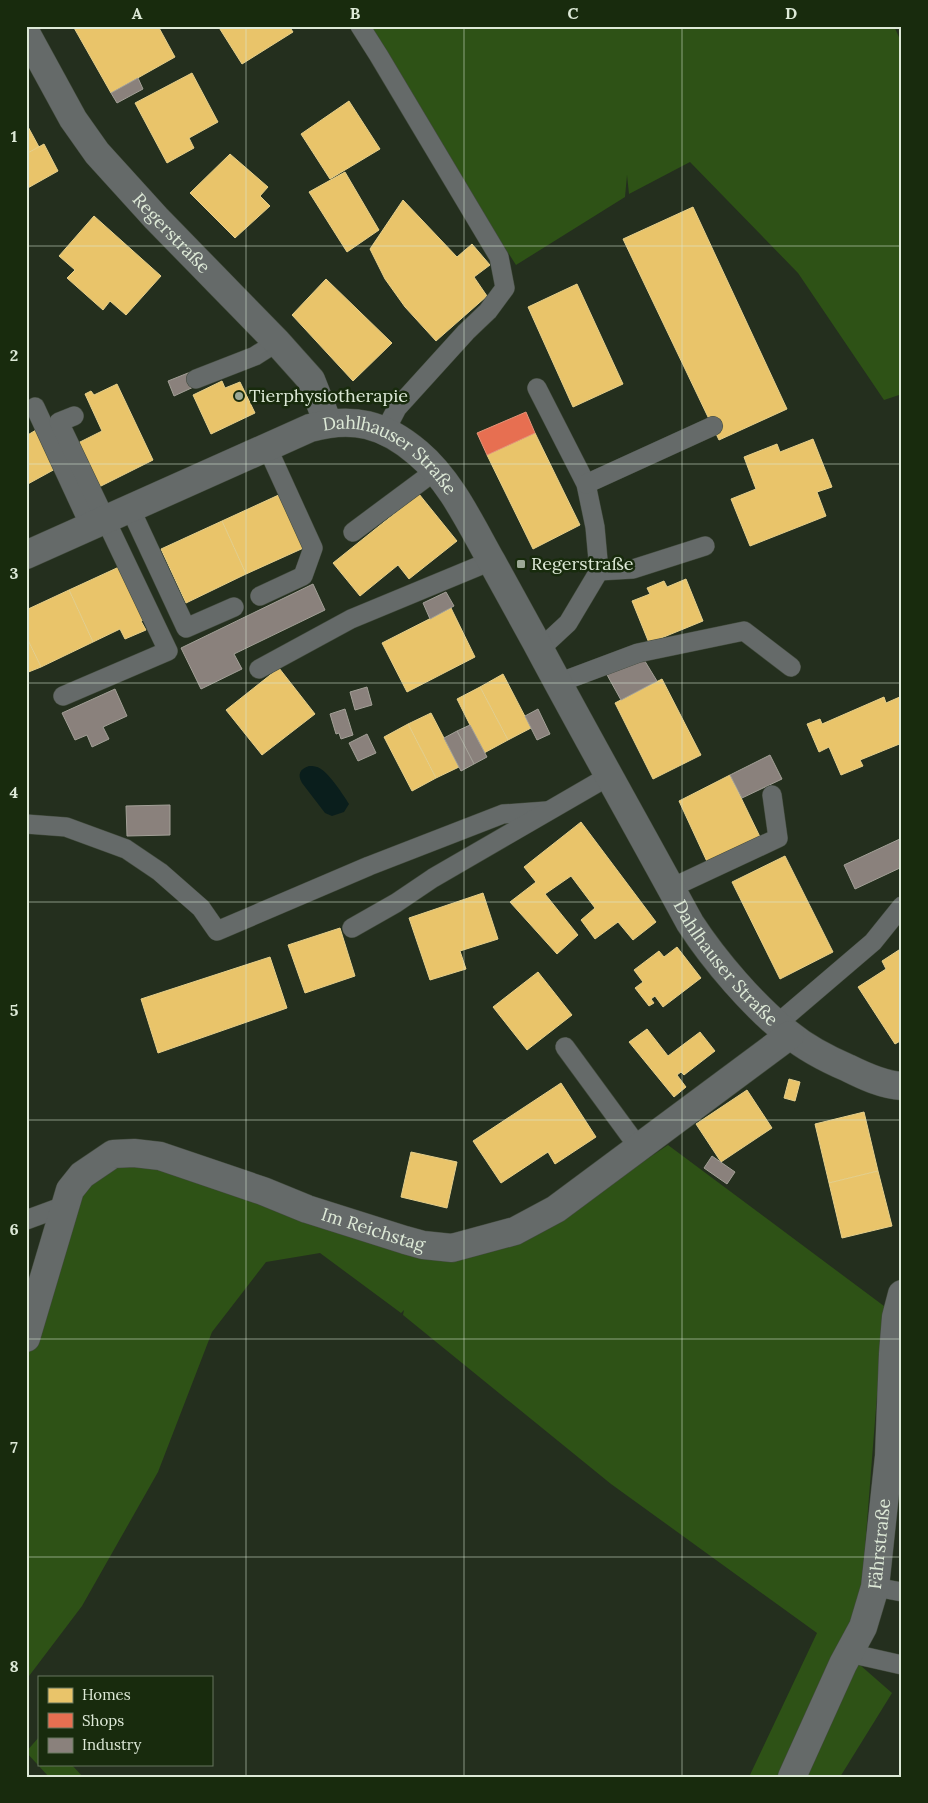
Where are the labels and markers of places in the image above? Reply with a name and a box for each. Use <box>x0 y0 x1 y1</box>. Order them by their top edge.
place label: Tierphysiotherapie <box>249 384 408 407</box>
marker: Tierphysiotherapie <box>233 390 245 402</box>
place label: Regerstraße <box>531 552 634 575</box>
marker: Regerstraße <box>515 558 527 570</box>

